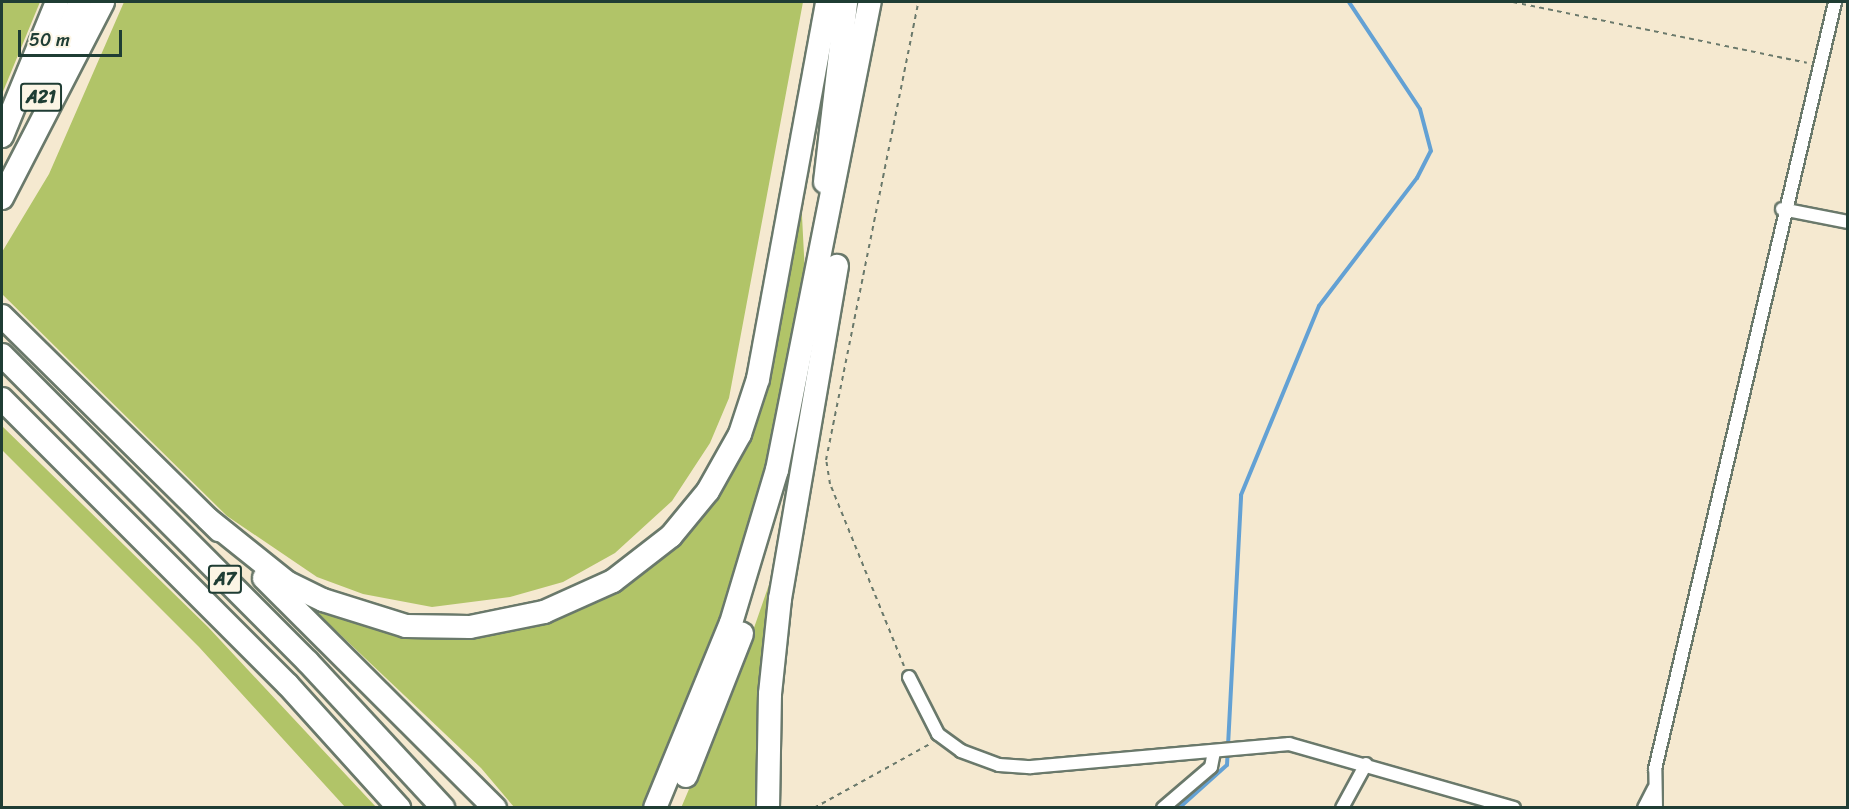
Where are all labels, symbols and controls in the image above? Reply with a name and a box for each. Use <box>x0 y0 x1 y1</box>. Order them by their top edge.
scale bar <box>21 18 124 56</box>
text: 50 m <box>29 24 70 56</box>
road number: A21 <box>20 82 62 112</box>
road number: A7 <box>207 564 243 594</box>

